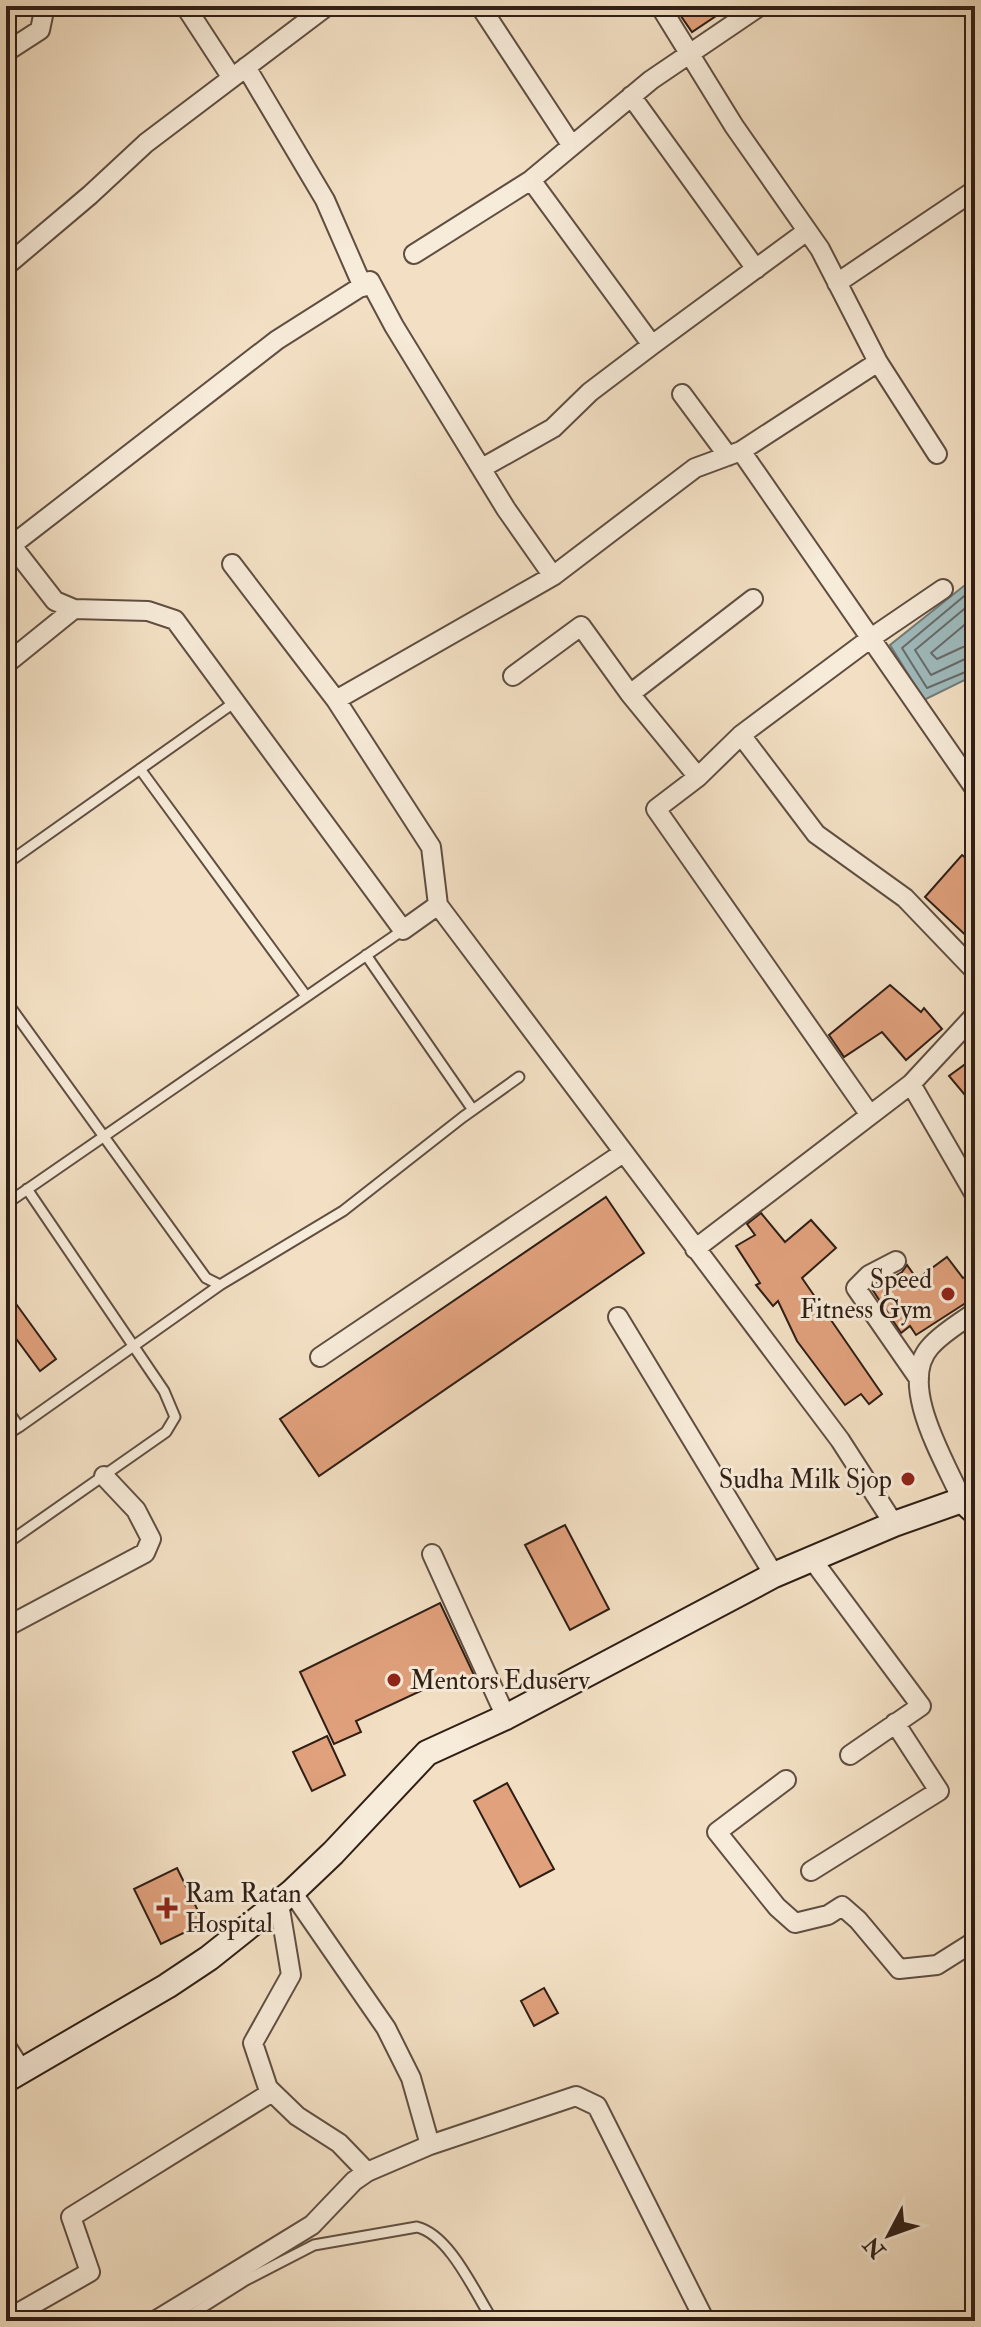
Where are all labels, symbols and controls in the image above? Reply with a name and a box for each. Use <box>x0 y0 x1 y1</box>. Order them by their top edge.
place label: Speed Fitness Gym <box>800 1264 932 1326</box>
marker: Speed Fitness Gym <box>939 1285 957 1303</box>
place label: Sudha Milk Sjop <box>719 1464 892 1497</box>
marker: Sudha Milk Sjop <box>899 1470 917 1488</box>
place label: Mentors Eduserv <box>410 1665 590 1697</box>
marker: Mentors Eduserv <box>385 1671 403 1689</box>
place label: Ram Ratan Hospital <box>185 1878 302 1941</box>
marker: Ram Ratan Hospital <box>156 1897 178 1919</box>
north arrow <box>849 2195 929 2275</box>
text: N <box>857 2231 892 2265</box>

